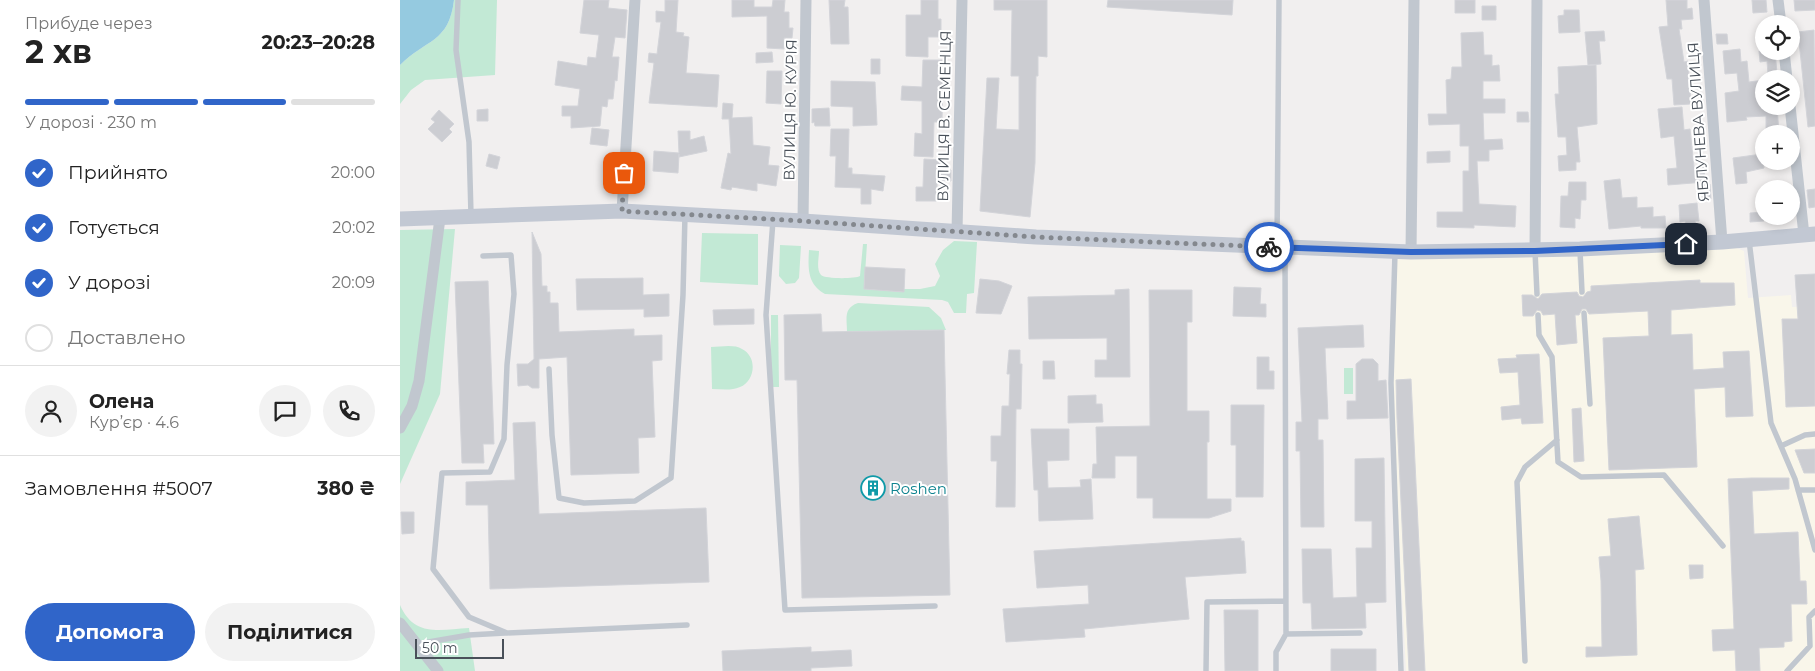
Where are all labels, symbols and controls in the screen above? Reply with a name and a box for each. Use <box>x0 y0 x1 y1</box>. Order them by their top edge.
text: Прибуде через <box>25 14 152 33</box>
map controls <box>1755 15 1800 225</box>
button: locate <box>1755 15 1800 60</box>
street label: ВУЛИЦЯ В. СЕМЕНЦЯ <box>933 30 955 202</box>
text: 20:23–20:28 <box>261 31 375 54</box>
text: 2 хв <box>25 32 92 71</box>
street label: ВУЛИЦЯ Ю. КУРІЯ <box>779 39 801 181</box>
street label: ЯБЛУНЕВА ВУЛИЦЯ <box>1683 42 1713 202</box>
button: layers <box>1755 70 1800 115</box>
text: У дорозі · 230 m <box>25 113 157 132</box>
button: + <box>1755 125 1800 170</box>
pin <box>603 152 645 194</box>
icon: check <box>25 159 53 187</box>
icon: bag <box>610 159 638 187</box>
text: Прийнято <box>68 161 168 184</box>
text: 20:00 <box>331 163 375 182</box>
button: − <box>1755 180 1800 225</box>
icon: check <box>25 214 53 242</box>
text: Готується <box>68 216 160 239</box>
text: 20:02 <box>332 218 375 237</box>
courier <box>1244 222 1294 272</box>
pin <box>1665 223 1707 265</box>
icon: home <box>1672 230 1700 258</box>
icon: bike <box>1255 233 1283 261</box>
icon: check <box>25 269 53 297</box>
text: У дорозі <box>68 271 151 294</box>
text: 20:09 <box>332 273 375 292</box>
text: Доставлено <box>68 326 186 349</box>
button: person <box>25 385 77 437</box>
button: chat <box>259 385 311 437</box>
button: phone <box>323 385 375 437</box>
text: Олена <box>89 390 154 413</box>
text: Кур’єр · 4.6 <box>89 413 179 432</box>
building icon: Roshen <box>860 475 886 501</box>
text: Замовлення #5007 <box>25 477 213 500</box>
text: 380 ₴ <box>317 477 375 500</box>
place label: Roshen <box>890 479 947 498</box>
button: Допомога <box>25 603 195 661</box>
button: Поділитися <box>205 603 375 661</box>
scale bar <box>415 636 504 659</box>
text: 50 m <box>422 639 458 657</box>

